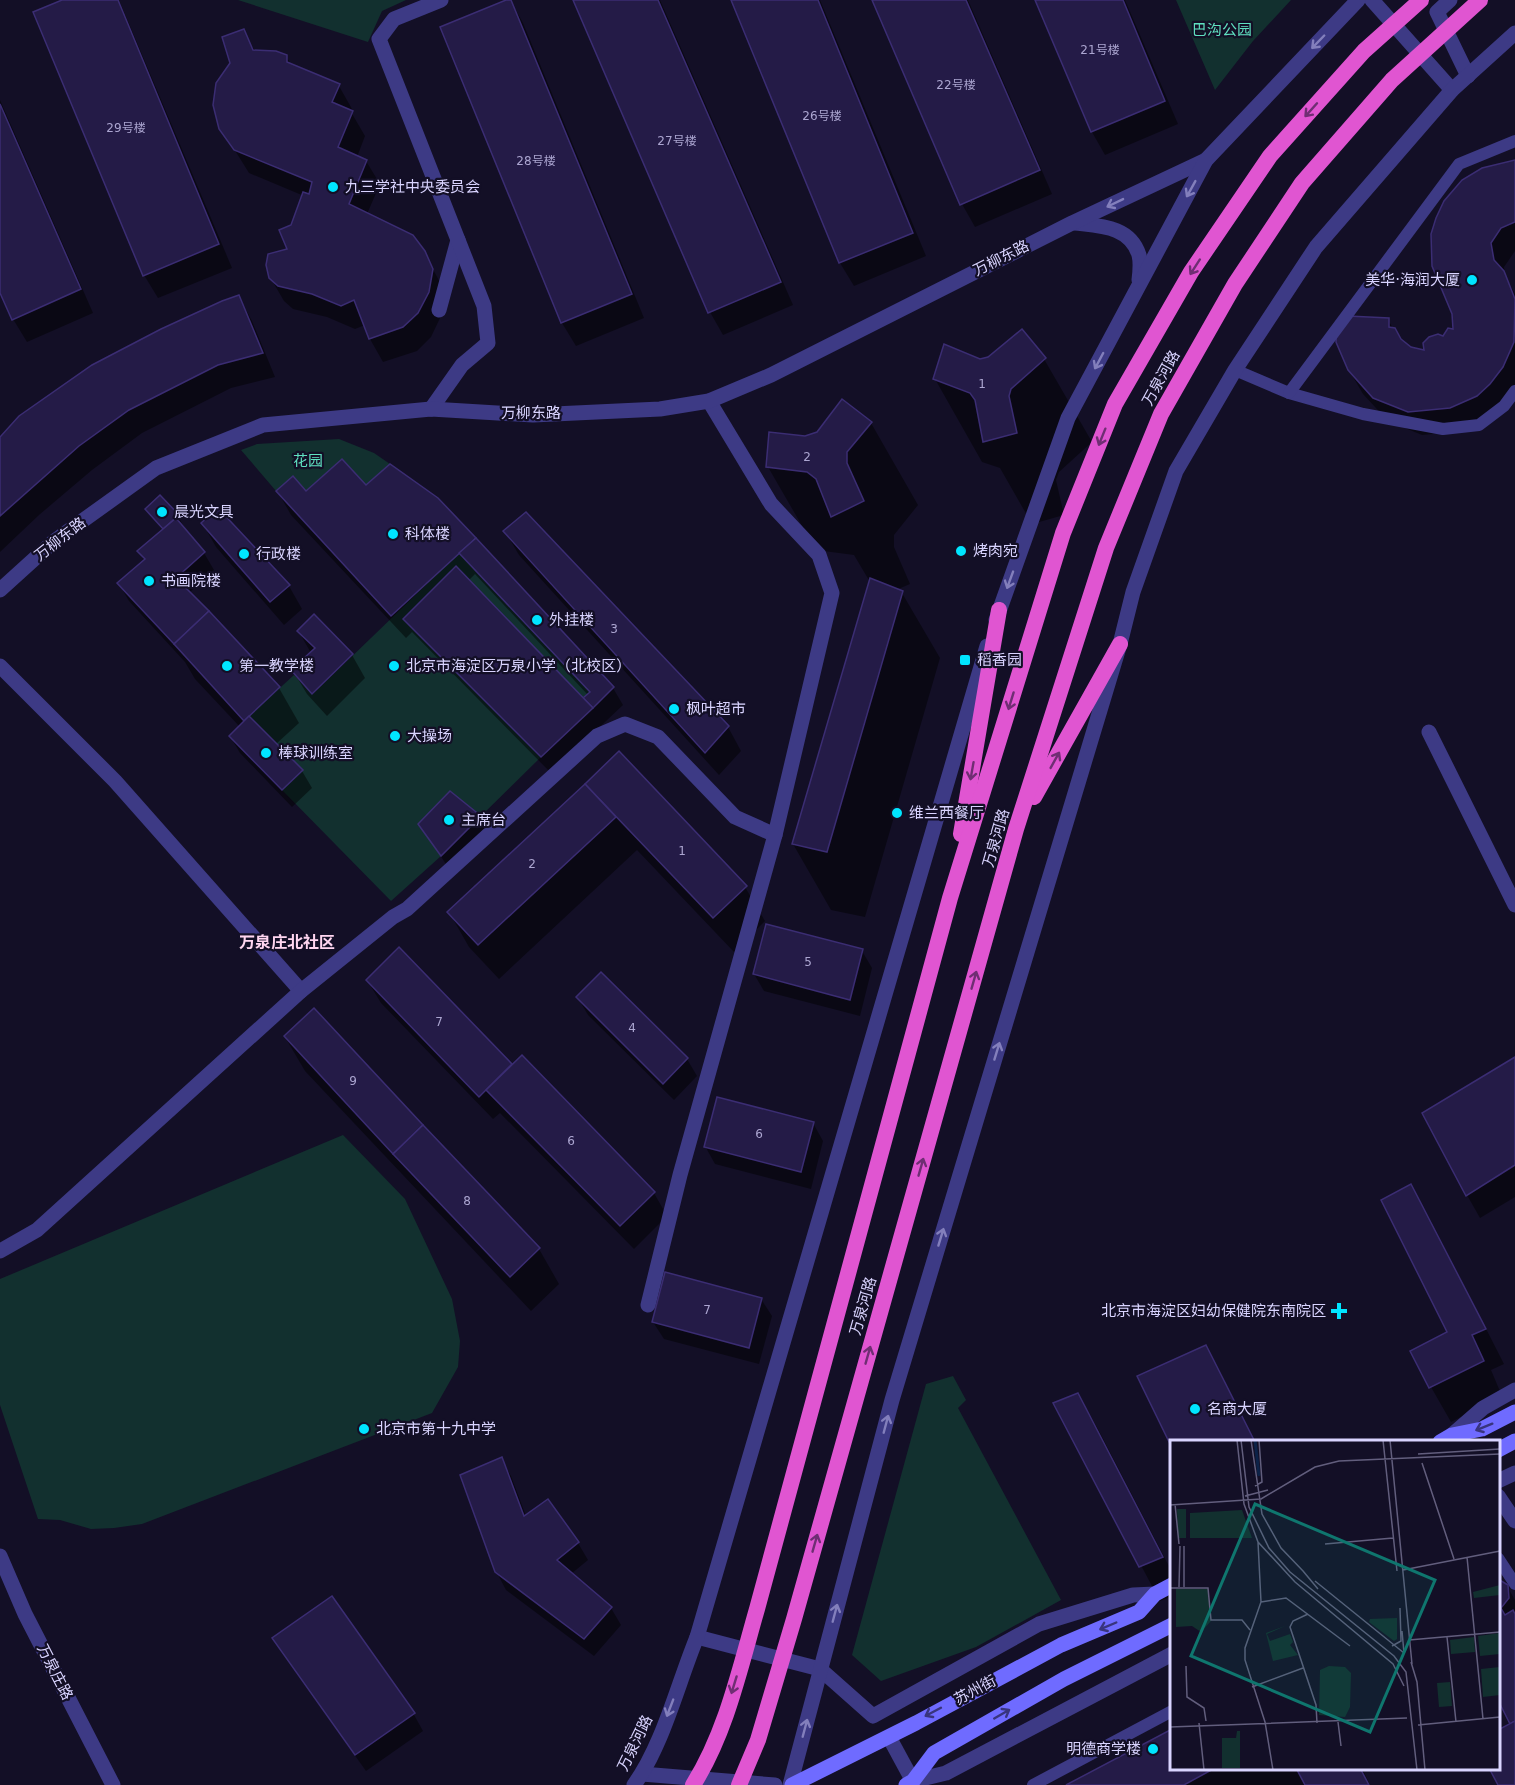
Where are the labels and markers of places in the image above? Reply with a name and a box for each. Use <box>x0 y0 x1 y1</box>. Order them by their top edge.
place label: 九三学社中央委员会 <box>345 178 480 196</box>
marker: 九三学社中央委员会 <box>326 180 340 194</box>
place label: 美华·海润大厦 <box>1365 271 1460 289</box>
marker: 美华·海润大厦 <box>1465 273 1479 287</box>
place label: 晨光文具 <box>174 503 234 521</box>
marker: 晨光文具 <box>155 505 169 519</box>
place label: 科体楼 <box>405 525 450 543</box>
marker: 科体楼 <box>386 527 400 541</box>
place label: 烤肉宛 <box>973 542 1018 560</box>
marker: 烤肉宛 <box>954 544 968 558</box>
place label: 行政楼 <box>256 545 301 563</box>
marker: 行政楼 <box>237 547 251 561</box>
place label: 书画院楼 <box>161 572 221 590</box>
marker: 书画院楼 <box>142 574 156 588</box>
place label: 外挂楼 <box>549 611 594 629</box>
marker: 外挂楼 <box>530 613 544 627</box>
place label: 稻香园 <box>977 651 1022 669</box>
marker: 稻香园 <box>958 653 972 667</box>
place label: 第一教学楼 <box>239 657 314 675</box>
place label: 北京市海淀区万泉小学（北校区） <box>406 657 631 675</box>
marker: 第一教学楼 <box>220 659 234 673</box>
marker: 北京市海淀区万泉小学（北校区） <box>387 659 401 673</box>
place label: 枫叶超市 <box>686 700 746 718</box>
marker: 枫叶超市 <box>667 702 681 716</box>
place label: 大操场 <box>407 727 452 745</box>
marker: 大操场 <box>388 729 402 743</box>
place label: 棒球训练室 <box>278 744 353 762</box>
marker: 棒球训练室 <box>259 746 273 760</box>
place label: 维兰西餐厅 <box>909 804 984 822</box>
marker: 维兰西餐厅 <box>890 806 904 820</box>
place label: 主席台 <box>461 811 506 829</box>
marker: 主席台 <box>442 813 456 827</box>
place label: 北京市海淀区妇幼保健院东南院区 <box>1101 1302 1326 1320</box>
marker: 北京市海淀区妇幼保健院东南院区 <box>1330 1302 1348 1320</box>
place label: 名商大厦 <box>1207 1400 1267 1418</box>
marker: 名商大厦 <box>1188 1402 1202 1416</box>
place label: 北京市第十九中学 <box>376 1420 496 1438</box>
marker: 北京市第十九中学 <box>357 1422 371 1436</box>
place label: 明德商学楼 <box>1066 1740 1141 1758</box>
marker: 明德商学楼 <box>1146 1742 1160 1756</box>

